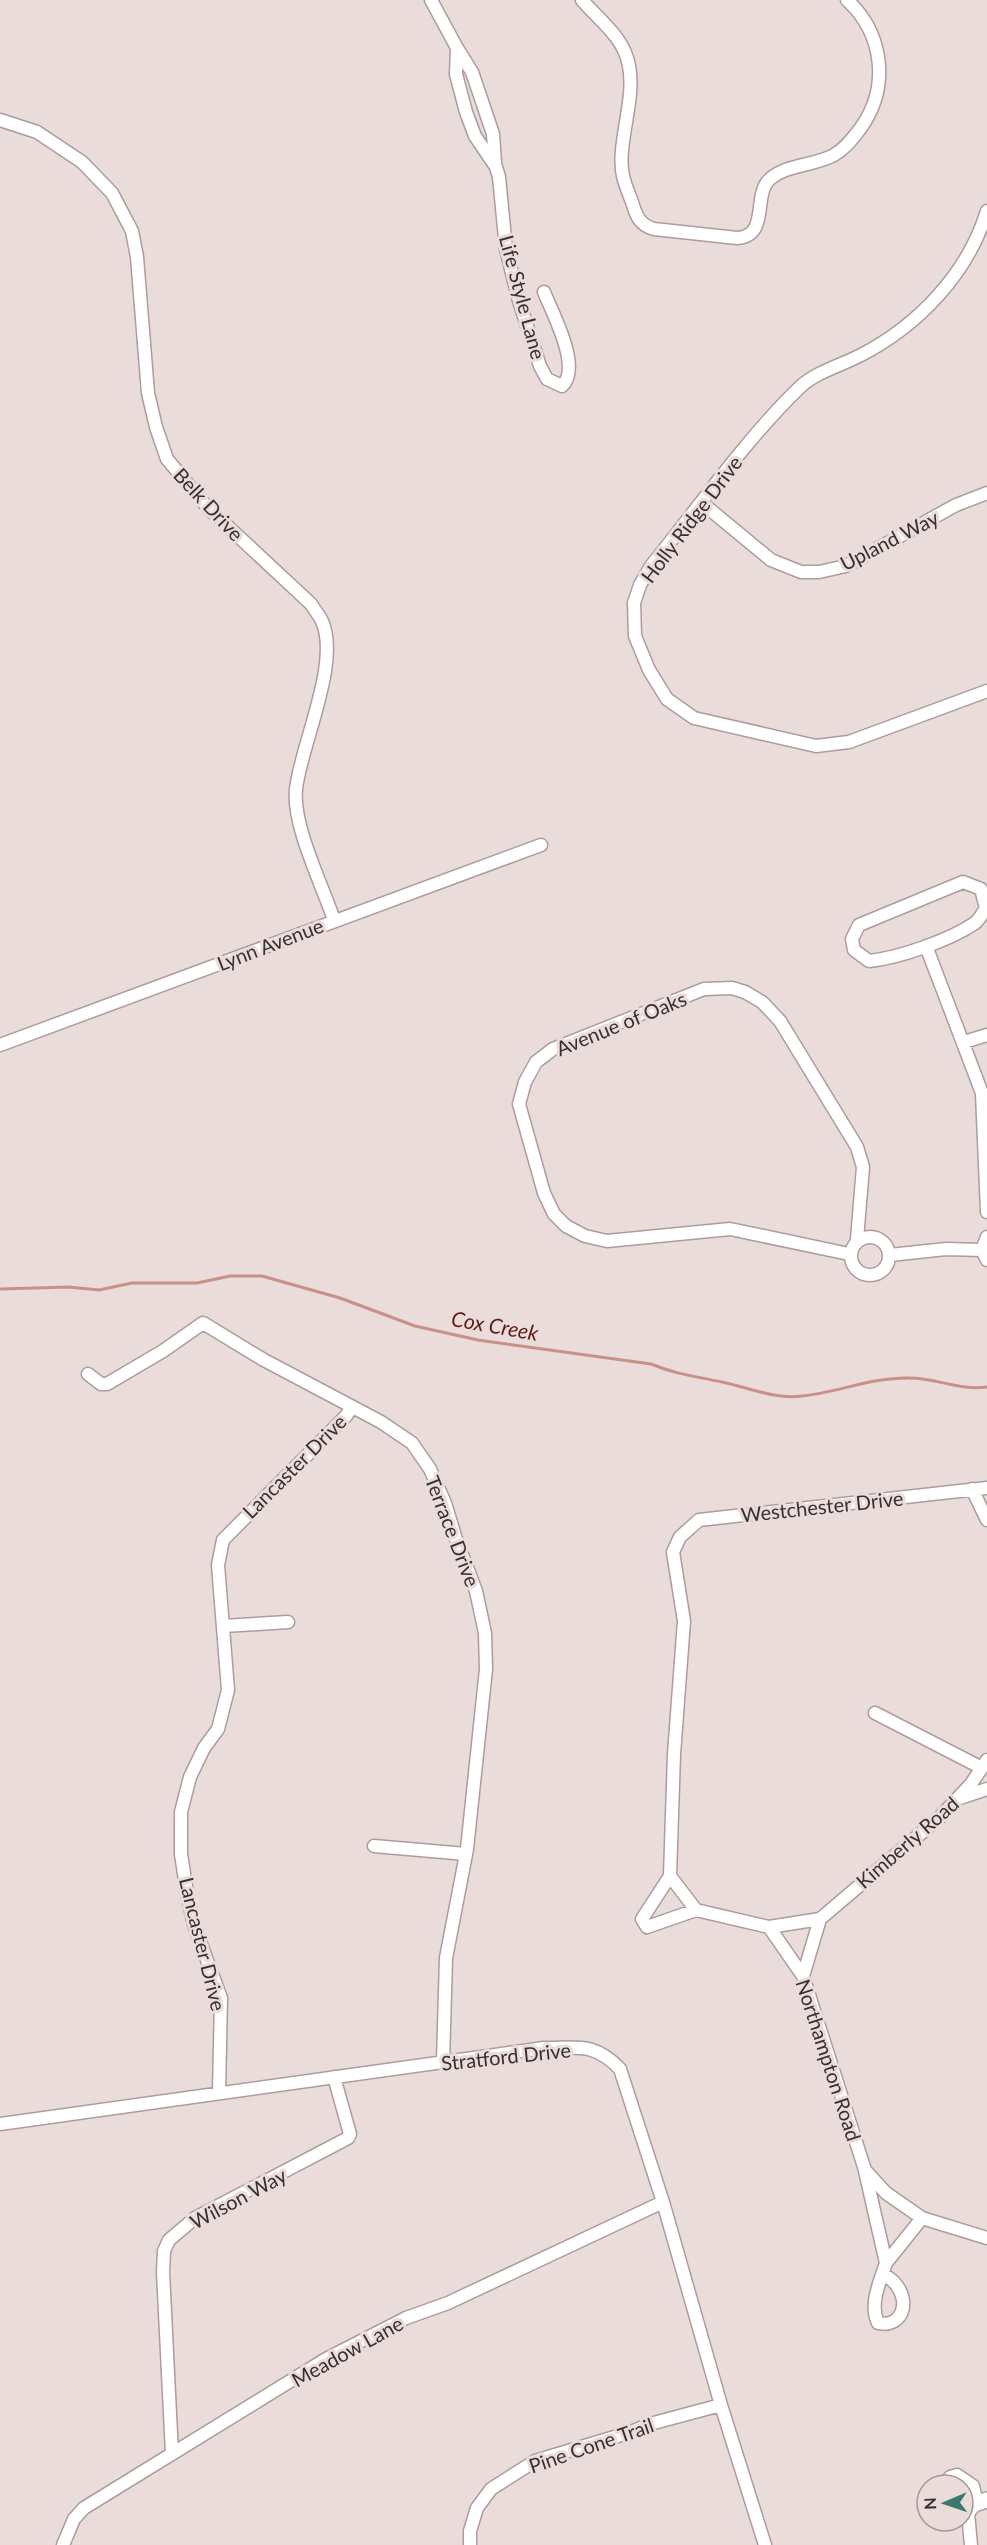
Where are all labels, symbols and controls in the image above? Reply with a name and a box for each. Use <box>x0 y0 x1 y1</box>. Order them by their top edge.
street label: Life Style Lane <box>495 232 551 362</box>
street label: Holly Ridge Drive <box>635 451 747 587</box>
street label: Belk Drive <box>169 463 249 545</box>
street label: Upland Way <box>836 505 943 575</box>
street label: Lynn Avenue <box>214 913 326 975</box>
street label: Avenue of Oaks <box>552 986 690 1060</box>
water label: Cox Creek <box>450 1305 541 1345</box>
street label: Lancaster Drive <box>237 1409 351 1523</box>
street label: Terrace Drive <box>421 1472 485 1590</box>
street label: Westchester Drive <box>740 1486 904 1526</box>
street label: Kimberly Road <box>851 1791 963 1893</box>
street label: Lancaster Drive <box>175 1875 231 2013</box>
street label: Northampton Road <box>792 1976 866 2144</box>
street label: Stratford Drive <box>440 2037 572 2075</box>
street label: Wilson Way <box>186 2162 291 2233</box>
street label: Meadow Lane <box>287 2311 407 2391</box>
street label: Pine Cone Trail <box>525 2412 657 2478</box>
north arrow <box>915 2473 975 2533</box>
text: N <box>920 2497 939 2510</box>

